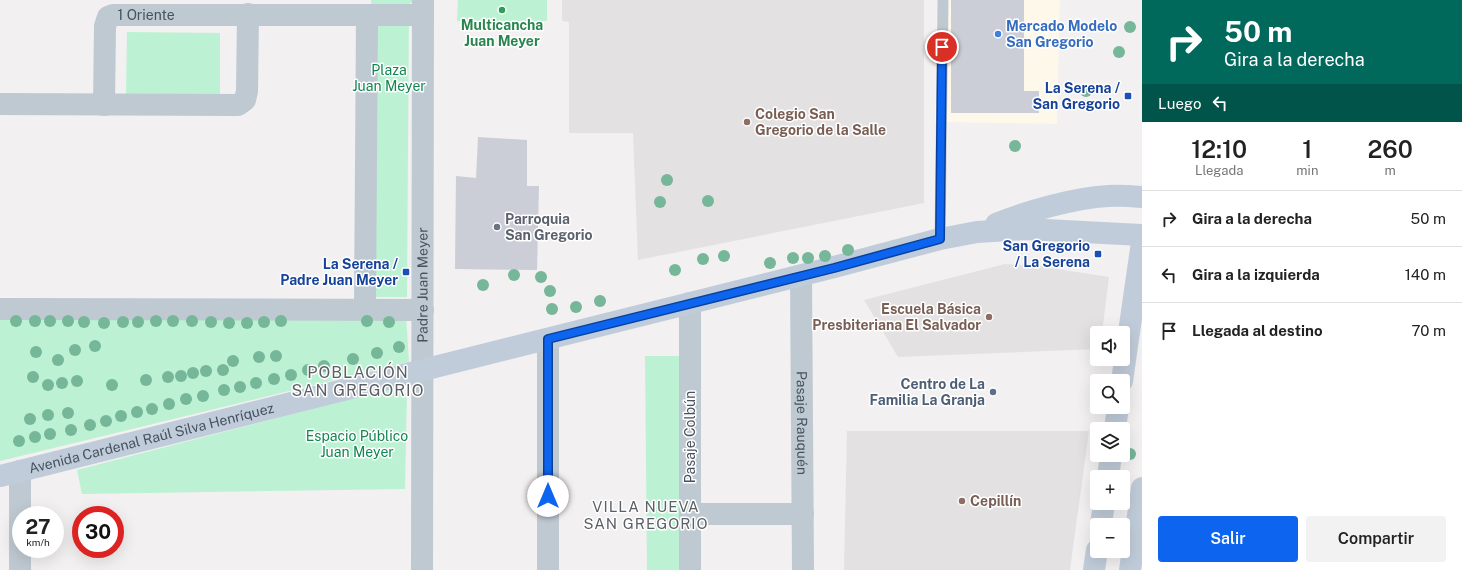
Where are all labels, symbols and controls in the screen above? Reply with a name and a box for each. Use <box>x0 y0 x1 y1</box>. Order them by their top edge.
marker: Multicancha Juan Meyer <box>497 5 507 15</box>
street label: 1 Oriente <box>118 7 175 23</box>
text: 50 m <box>1224 15 1292 48</box>
icon: right <box>1158 16 1210 68</box>
place label: Multicancha Juan Meyer <box>461 17 543 49</box>
place label: Mercado Modelo San Gregorio <box>1006 18 1117 50</box>
marker: Mercado Modelo San Gregorio <box>993 29 1003 39</box>
pin <box>925 30 959 64</box>
icon: arrive <box>931 36 953 58</box>
text: Gira a la derecha <box>1224 49 1365 70</box>
park label: Plaza Juan Meyer <box>352 62 426 94</box>
place label: La Serena / San Gregorio <box>1032 80 1121 112</box>
marker: La Serena / San Gregorio <box>1123 91 1133 101</box>
icon: left <box>1209 92 1231 114</box>
text: Luego <box>1158 95 1201 112</box>
place label: Colegio San Gregorio de la Salle <box>755 106 886 138</box>
marker: Colegio San Gregorio de la Salle <box>742 117 752 127</box>
text: 12:10 <box>1191 135 1247 163</box>
text: 1 <box>1302 135 1312 163</box>
text: 260 <box>1368 135 1413 163</box>
text: Llegada <box>1195 163 1243 178</box>
text: min <box>1296 163 1318 178</box>
text: m <box>1385 163 1396 178</box>
icon: right <box>1158 208 1180 230</box>
text: Gira a la derecha <box>1192 210 1312 227</box>
text: 50 m <box>1411 210 1446 227</box>
place label: Parroquia San Gregorio <box>505 211 593 243</box>
marker: Parroquia San Gregorio <box>492 222 502 232</box>
street label: Padre Juan Meyer <box>414 227 431 343</box>
place label: San Gregorio / La Serena <box>1002 238 1090 270</box>
marker: San Gregorio / La Serena <box>1093 249 1103 259</box>
place label: La Serena / Padre Juan Meyer <box>280 256 399 288</box>
icon: left <box>1158 264 1180 286</box>
text: Gira a la izquierda <box>1192 266 1320 283</box>
text: 140 m <box>1405 266 1446 283</box>
marker: La Serena / Padre Juan Meyer <box>401 267 411 277</box>
place label: Escuela Básica Presbiteriana El Salvador <box>812 301 981 333</box>
marker: Escuela Básica Presbiteriana El Salvador <box>984 312 994 322</box>
icon: arrive <box>1158 320 1180 342</box>
text: Llegada al destino <box>1192 322 1323 339</box>
text: 70 m <box>1411 322 1446 339</box>
map controls <box>1090 326 1130 558</box>
button: sound <box>1090 326 1130 366</box>
district label: POBLACIÓN SAN GREGORIO <box>292 362 424 400</box>
street label: Pasaje Rauquén <box>794 371 810 475</box>
button: search <box>1090 374 1130 414</box>
place label: Centro de La Familia La Granja <box>869 376 985 408</box>
marker: Centro de La Familia La Granja <box>988 387 998 397</box>
street label: Pasaje Colbún <box>682 391 698 483</box>
street label: Avenida Cardenal Raúl Silva Henríquez <box>27 400 276 476</box>
button: layers <box>1090 422 1130 462</box>
park label: Espacio Público Juan Meyer <box>306 428 408 460</box>
button: + <box>1090 470 1130 510</box>
position arrow <box>527 475 569 517</box>
place label: Cepillín <box>970 493 1021 509</box>
marker: Cepillín <box>957 496 967 506</box>
district label: VILLA NUEVA SAN GREGORIO <box>583 498 709 532</box>
speed limit sign: 30 <box>72 506 124 558</box>
text: 27 <box>25 515 51 539</box>
button: Salir <box>1158 516 1298 562</box>
button: Compartir <box>1306 516 1446 562</box>
button: − <box>1090 518 1130 558</box>
text: km/h <box>26 536 50 548</box>

